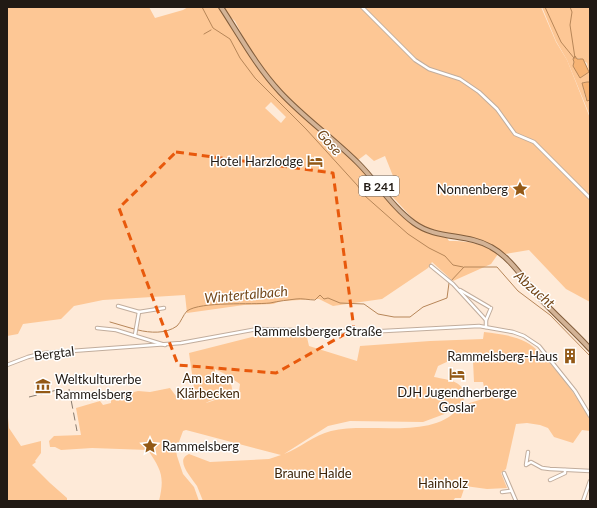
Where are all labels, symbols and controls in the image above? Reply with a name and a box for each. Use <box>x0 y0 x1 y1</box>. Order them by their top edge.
water label: Gose <box>314 125 346 159</box>
hotel icon: Hotel Harzlodge <box>306 152 324 170</box>
place label: Hotel Harzlodge <box>210 153 303 169</box>
road number: B 241 <box>359 176 399 196</box>
place icon: Nonnenberg <box>511 180 529 198</box>
place label: Nonnenberg <box>437 181 508 197</box>
water label: Abzucht <box>511 266 559 311</box>
water label: Wintertalbach <box>204 282 288 306</box>
street label: Rammelsberger Straße <box>254 323 382 339</box>
street label: Bergtal <box>33 343 75 363</box>
building icon: Rammelsberg-Haus <box>561 347 579 365</box>
place label: Rammelsberg-Haus <box>447 348 558 364</box>
hotel icon: DJH Jugendherberge Goslar <box>448 365 466 383</box>
park label: Am alten Klärbecken <box>176 370 240 401</box>
place label: Weltkulturerbe Rammelsberg <box>55 371 141 402</box>
museum icon: Weltkulturerbe Rammelsberg <box>34 377 52 395</box>
place label: DJH Jugendherberge Goslar <box>397 384 517 415</box>
place icon: Rammelsberg <box>141 437 159 455</box>
place label: Rammelsberg <box>162 438 239 454</box>
park label: Braune Halde <box>274 465 352 481</box>
park label: Hainholz <box>418 475 468 491</box>

